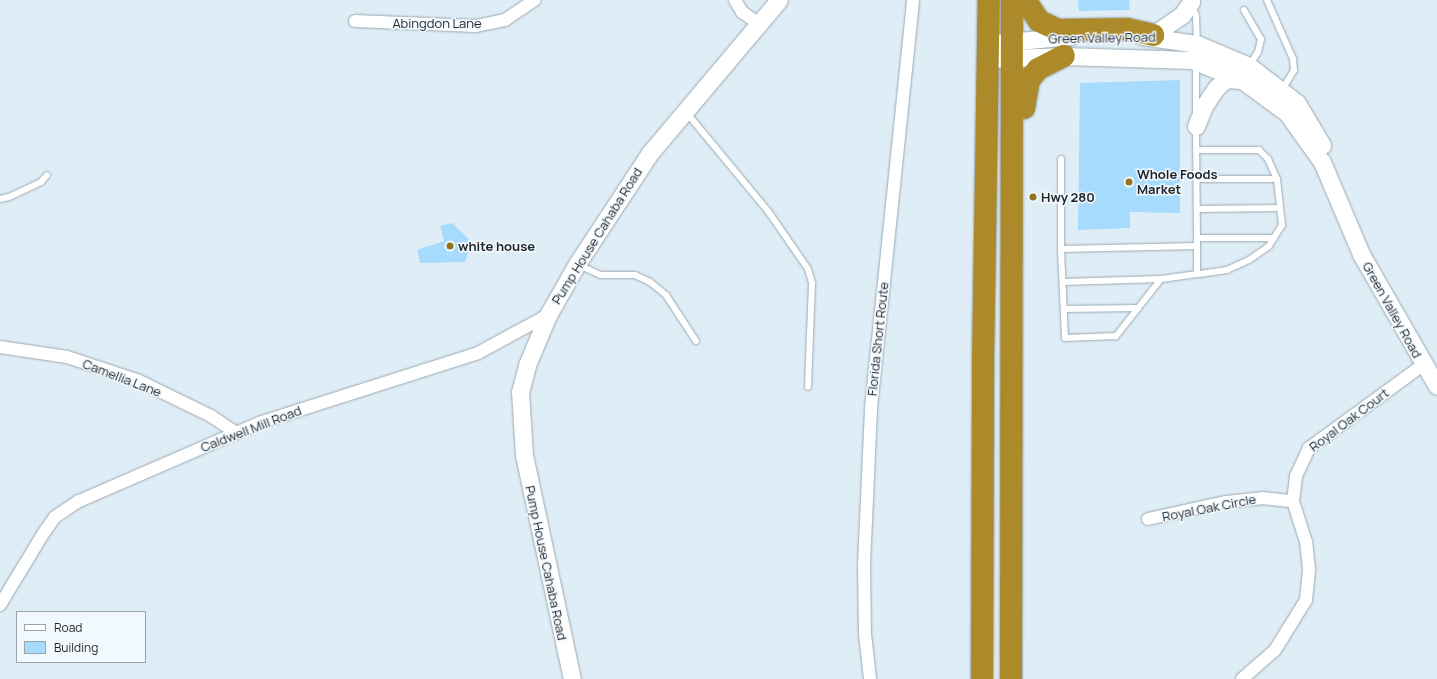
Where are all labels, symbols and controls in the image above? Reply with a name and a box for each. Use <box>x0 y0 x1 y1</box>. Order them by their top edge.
street label: Abingdon Lane <box>392 15 482 31</box>
street label: Green Valley Road <box>1048 29 1156 47</box>
street label: Pump House Cahaba Road <box>549 165 645 307</box>
place label: Whole Foods Market <box>1137 167 1218 198</box>
marker: Whole Foods Market <box>1124 177 1134 187</box>
place label: Hwy 280 <box>1041 189 1095 205</box>
marker: Hwy 280 <box>1028 192 1038 202</box>
place label: white house <box>458 238 535 254</box>
marker: white house <box>445 241 455 251</box>
street label: Green Valley Road <box>1359 259 1425 361</box>
street label: Florida Short Route <box>864 281 892 397</box>
street label: Camellia Lane <box>80 356 164 400</box>
street label: Royal Oak Court <box>1306 385 1392 455</box>
street label: Caldwell Mill Road <box>198 403 304 455</box>
street label: Pump House Cahaba Road <box>522 484 570 642</box>
street label: Royal Oak Circle <box>1161 491 1257 525</box>
legend <box>16 611 146 663</box>
text: Road <box>54 619 82 636</box>
text: Building <box>54 639 98 656</box>

